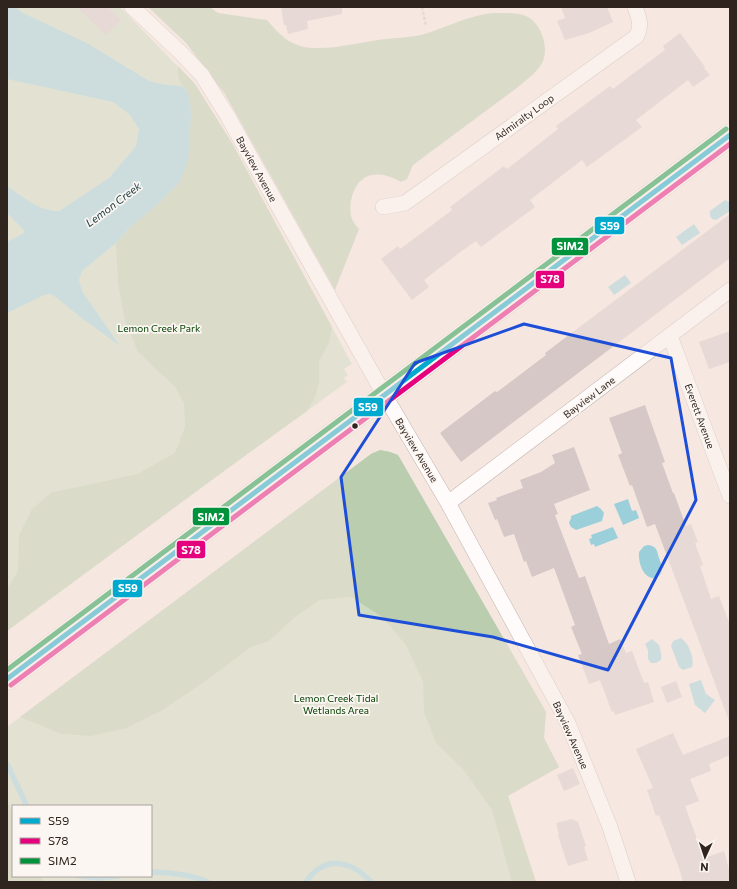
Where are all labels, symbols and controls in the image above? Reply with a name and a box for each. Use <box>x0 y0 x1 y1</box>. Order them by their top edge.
street label: Admiralty Loop <box>492 91 556 142</box>
street label: Bayview Avenue <box>234 134 280 204</box>
water label: Lemon Creek <box>83 178 144 229</box>
line badge: S59 <box>594 216 625 235</box>
text: S59 <box>600 219 620 232</box>
line badge: SIM2 <box>551 237 589 256</box>
text: SIM2 <box>557 239 583 252</box>
line badge: S78 <box>535 270 565 289</box>
text: S78 <box>540 272 560 285</box>
park label: Lemon Creek Park <box>118 322 201 334</box>
street label: Bayview Lane <box>561 374 617 420</box>
street label: Everett Avenue <box>683 382 717 450</box>
line badge: S59 <box>353 397 384 417</box>
text: S59 <box>358 400 378 413</box>
street label: Bayview Avenue <box>393 416 441 484</box>
unlabelled marker <box>350 421 360 431</box>
line badge: SIM2 <box>192 507 230 526</box>
text: SIM2 <box>198 510 224 523</box>
line badge: S78 <box>176 540 206 559</box>
text: S78 <box>181 543 201 556</box>
line badge: S59 <box>112 579 143 598</box>
text: S59 <box>118 581 138 594</box>
park label: Lemon Creek Tidal Wetlands Area <box>294 692 378 716</box>
street label: Bayview Avenue <box>551 699 591 771</box>
legend <box>12 805 152 877</box>
text: S59 <box>48 813 69 827</box>
text: S78 <box>48 833 69 847</box>
north arrow <box>685 837 725 877</box>
text: SIM2 <box>48 853 77 867</box>
text: N <box>700 861 709 874</box>

